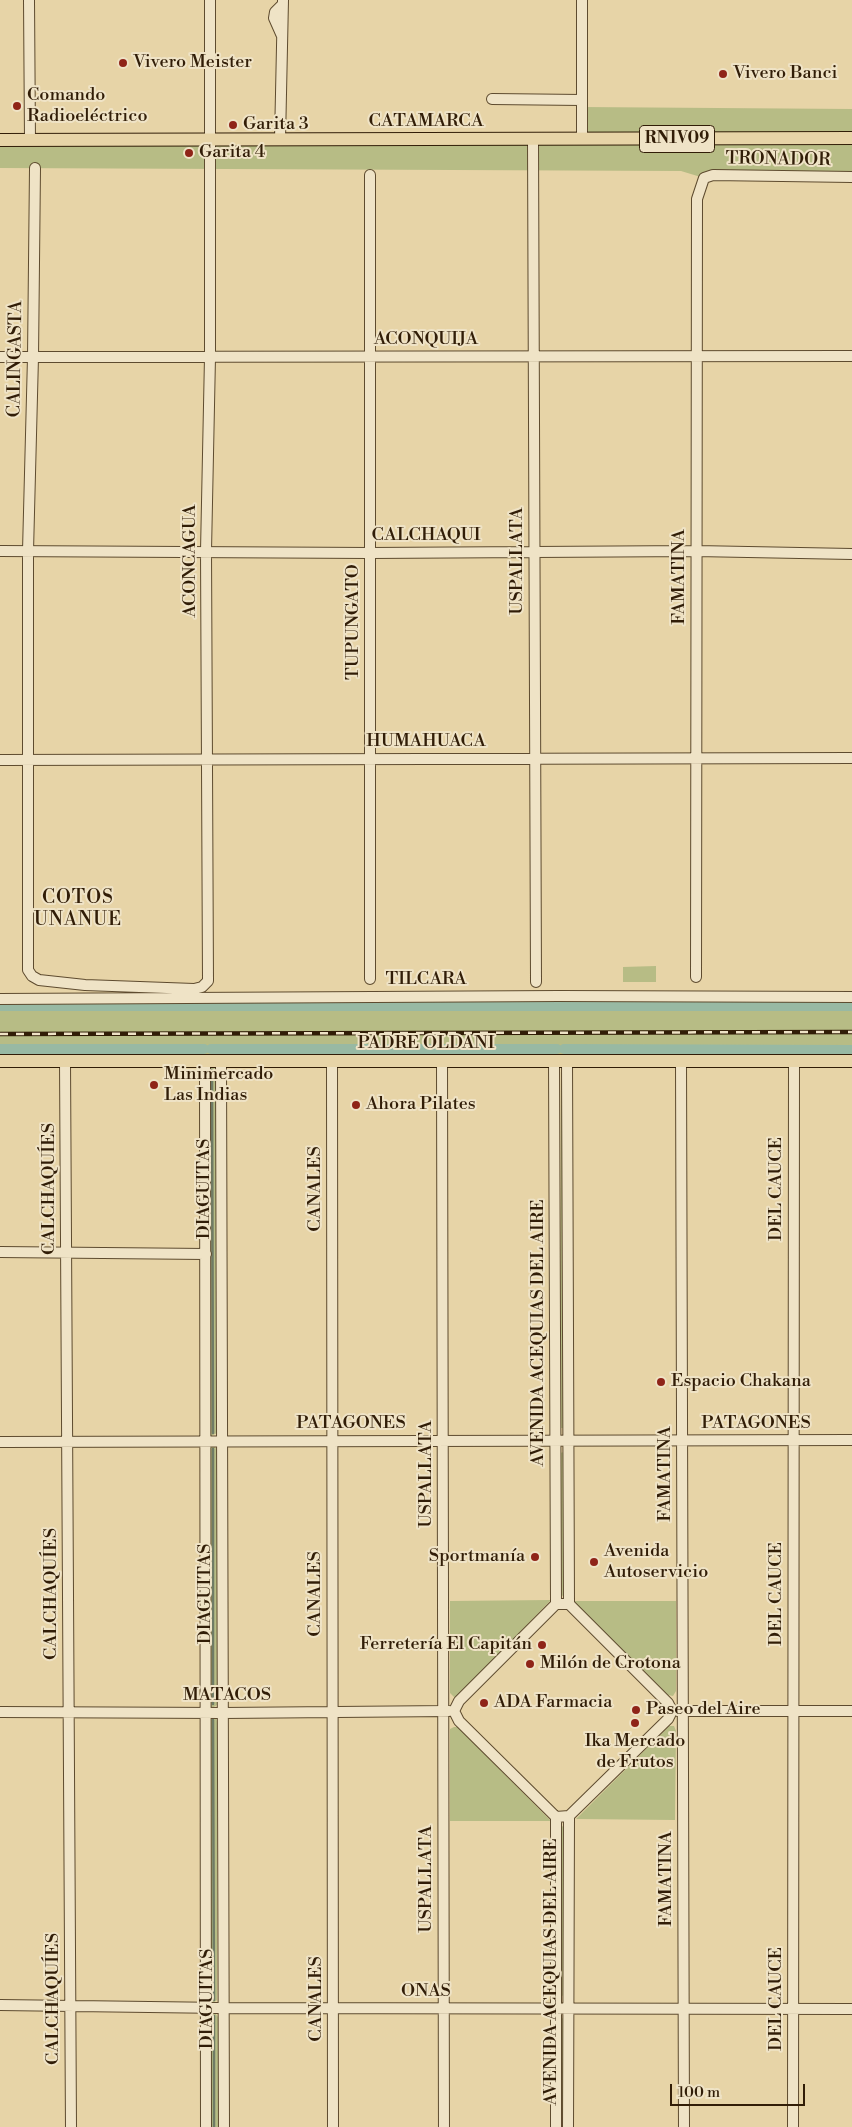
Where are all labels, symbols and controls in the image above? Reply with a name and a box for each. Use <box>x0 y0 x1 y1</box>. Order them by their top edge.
place label: Vivero Meister <box>133 52 252 74</box>
marker: Vivero Meister <box>117 57 129 69</box>
place label: Vivero Banci <box>733 63 837 85</box>
marker: Vivero Banci <box>717 68 729 80</box>
place label: Comando Radioeléctrico <box>27 85 148 128</box>
marker: Comando Radioeléctrico <box>11 100 23 112</box>
street label: CATAMARCA <box>368 111 484 133</box>
place label: Garita 3 <box>243 114 309 136</box>
marker: Garita 3 <box>227 119 239 131</box>
road number: RN1V09 <box>640 126 714 152</box>
place label: Garita 4 <box>199 142 265 164</box>
marker: Garita 4 <box>183 147 195 159</box>
street label: TRONADOR <box>725 148 831 172</box>
street label: CALINGASTA <box>4 300 28 418</box>
street label: ACONQUIJA <box>374 329 478 351</box>
street label: ACONCAGUA <box>180 504 202 618</box>
street label: USPALLATA <box>507 507 529 615</box>
street label: CALCHAQUI <box>371 525 481 547</box>
street label: FAMATINA <box>669 529 691 625</box>
street label: TUPUNGATO <box>343 564 365 680</box>
street label: HUMAHUACA <box>366 731 486 753</box>
district label: COTOS UNANUE <box>33 887 123 931</box>
street label: TILCARA <box>386 969 466 991</box>
street label: PADRE OLDANI <box>357 1033 495 1055</box>
place label: Minimercado Las Indias <box>164 1064 273 1106</box>
marker: Minimercado Las Indias <box>148 1079 160 1091</box>
place label: Ahora Pilates <box>366 1094 476 1116</box>
marker: Ahora Pilates <box>350 1099 362 1111</box>
street label: CALCHAQUÍES <box>39 1123 61 1255</box>
street label: DEL CAUCE <box>766 1137 788 1241</box>
street label: DIAGUITAS <box>194 1139 216 1239</box>
street label: CANALES <box>305 1146 327 1232</box>
street label: AVENIDA ACEQUIAS DEL AIRE <box>528 1199 550 1467</box>
place label: Espacio Chakana <box>671 1371 811 1393</box>
marker: Espacio Chakana <box>655 1376 667 1388</box>
street label: PATAGONES <box>296 1413 406 1435</box>
street label: PATAGONES <box>701 1413 811 1435</box>
street label: USPALLATA <box>416 1420 438 1528</box>
street label: FAMATINA <box>655 1426 677 1522</box>
street label: CALCHAQUÍES <box>41 1528 63 1660</box>
place label: Avenida Autoservicio <box>604 1541 708 1584</box>
street label: DEL CAUCE <box>766 1542 788 1646</box>
street label: DIAGUITAS <box>195 1544 217 1644</box>
place label: Sportmanía <box>429 1546 525 1568</box>
street label: CANALES <box>305 1551 327 1637</box>
marker: Sportmanía <box>529 1551 541 1563</box>
marker: Avenida Autoservicio <box>588 1556 600 1568</box>
place label: Ferretería El Capitán <box>360 1634 532 1656</box>
marker: Ferretería El Capitán <box>536 1639 548 1651</box>
place label: Milón de Crotona <box>540 1653 681 1675</box>
marker: Milón de Crotona <box>524 1658 536 1670</box>
street label: MATACOS <box>183 1685 271 1707</box>
place label: ADA Farmacia <box>494 1692 612 1714</box>
marker: ADA Farmacia <box>478 1697 490 1709</box>
place label: Paseo del Aire <box>646 1699 761 1721</box>
marker: Paseo del Aire <box>630 1704 642 1716</box>
marker: Ika Mercado de Frutos <box>629 1717 641 1729</box>
place label: Ika Mercado de Frutos <box>585 1731 685 1774</box>
street label: USPALLATA <box>416 1825 438 1933</box>
street label: FAMATINA <box>656 1831 678 1927</box>
street label: AVENIDA ACEQUIAS DEL AIRE <box>541 1838 563 2106</box>
street label: CALCHAQUÍES <box>43 1933 65 2065</box>
street label: DEL CAUCE <box>766 1947 788 2051</box>
street label: DIAGUITAS <box>197 1949 219 2049</box>
street label: CANALES <box>306 1956 328 2042</box>
street label: ONAS <box>401 1981 451 2003</box>
scale bar <box>672 2074 807 2106</box>
text: 100 m <box>678 2083 720 2102</box>

